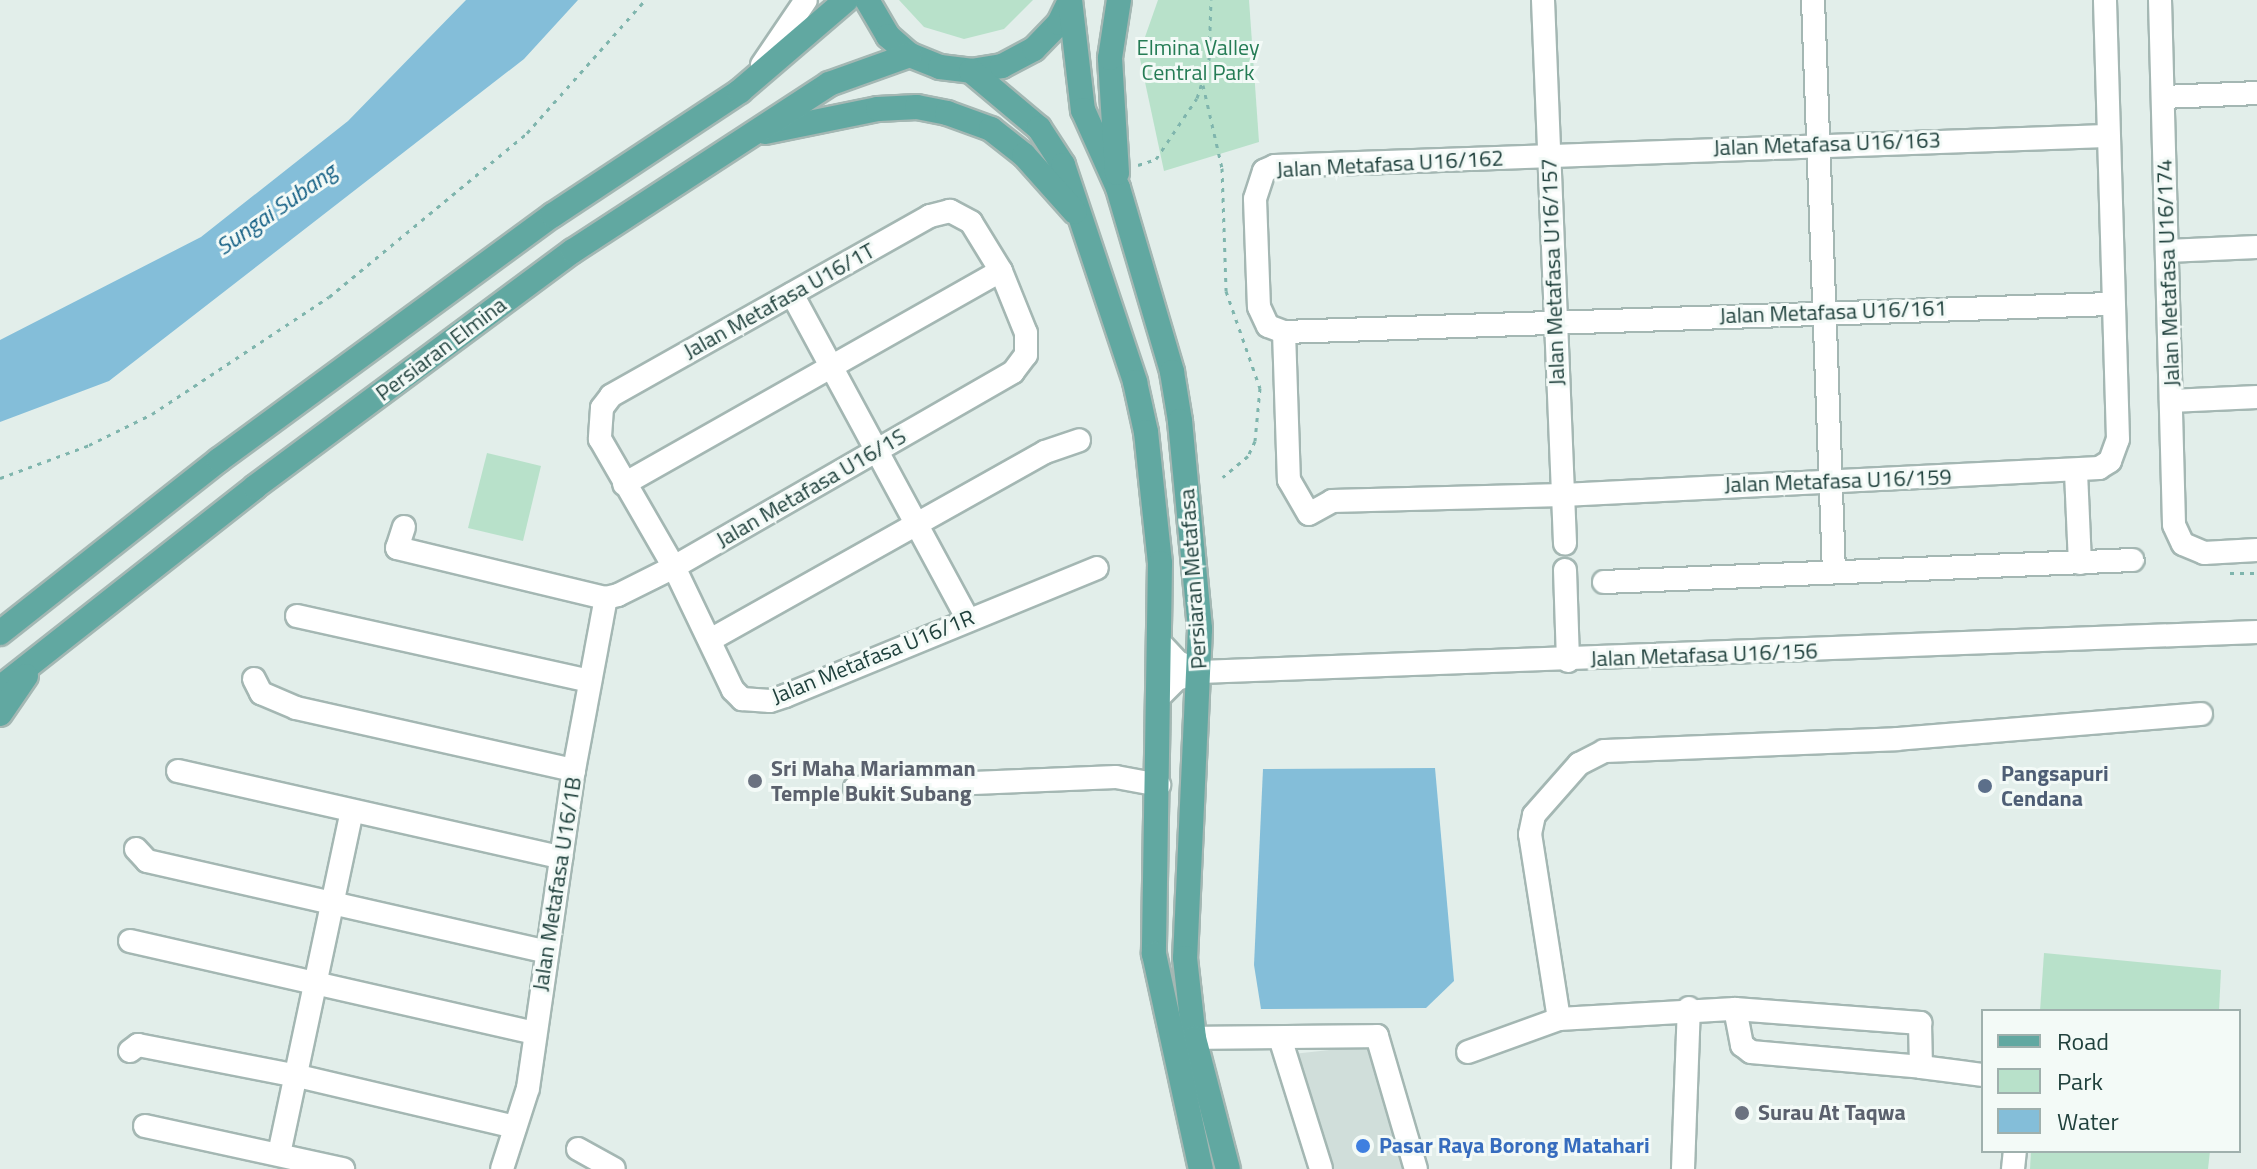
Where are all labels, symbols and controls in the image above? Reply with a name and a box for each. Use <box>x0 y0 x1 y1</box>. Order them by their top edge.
park label: Elmina Valley Central Park <box>1136 34 1260 86</box>
street label: Jalan Metafasa U16/163 <box>1713 127 1941 161</box>
street label: Jalan Metafasa U16/162 <box>1276 145 1504 183</box>
water label: Sungai Subang <box>210 157 342 261</box>
street label: Jalan Metafasa U16/157 <box>1536 158 1570 386</box>
street label: Jalan Metafasa U16/174 <box>2151 159 2185 387</box>
street label: Jalan Metafasa U16/1T <box>679 237 879 365</box>
street label: Persiaran Elmina <box>371 291 511 407</box>
street label: Jalan Metafasa U16/161 <box>1719 295 1947 329</box>
street label: Jalan Metafasa U16/1S <box>711 423 911 553</box>
street label: Jalan Metafasa U16/159 <box>1724 464 1952 498</box>
street label: Persiaran Metafasa <box>1174 488 1212 670</box>
street label: Jalan Metafasa U16/1R <box>768 604 978 710</box>
street label: Jalan Metafasa U16/156 <box>1590 638 1818 672</box>
place label: Sri Maha Mariamman Temple Bukit Subang <box>771 755 976 806</box>
place label: Pangsapuri Cendana <box>2001 760 2109 812</box>
marker: Sri Maha Mariamman Temple Bukit Subang <box>746 772 764 790</box>
street label: Jalan Metafasa U16/1B <box>527 775 587 993</box>
marker: Pangsapuri Cendana <box>1976 777 1994 795</box>
legend <box>1981 1009 2241 1153</box>
text: Road <box>2057 1023 2109 1059</box>
text: Park <box>2057 1063 2103 1099</box>
place label: Surau At Taqwa <box>1758 1100 1906 1126</box>
text: Water <box>2057 1103 2119 1139</box>
marker: Surau At Taqwa <box>1733 1104 1751 1122</box>
place label: Pasar Raya Borong Matahari <box>1379 1133 1650 1159</box>
marker: Pasar Raya Borong Matahari <box>1354 1137 1372 1155</box>

